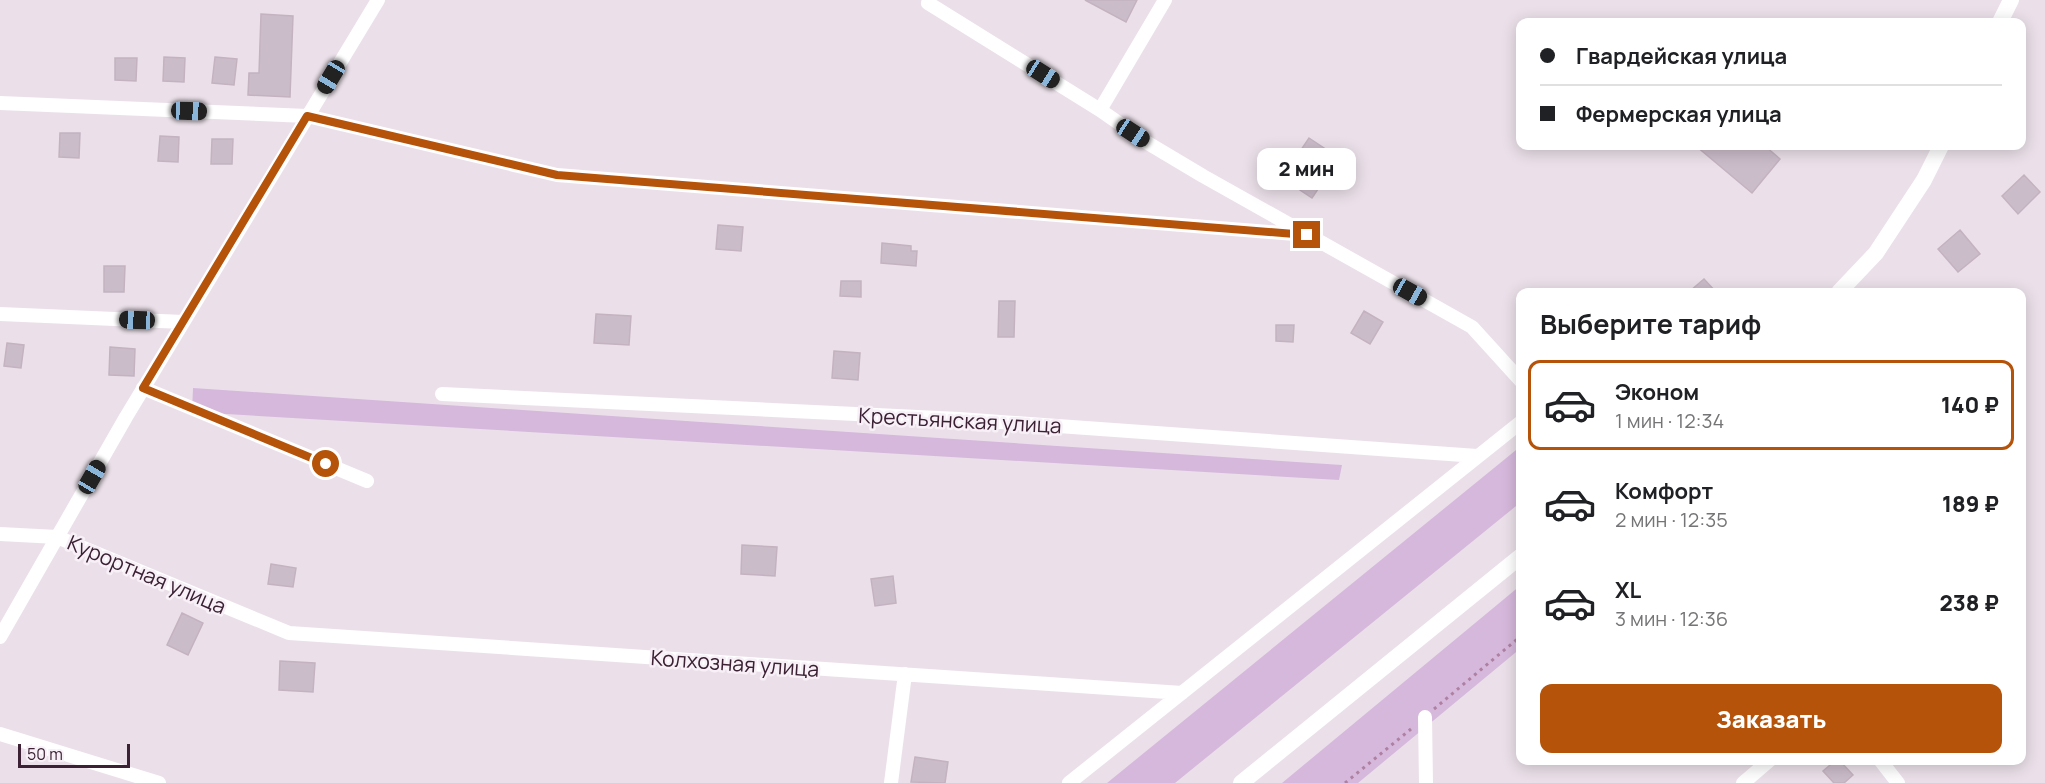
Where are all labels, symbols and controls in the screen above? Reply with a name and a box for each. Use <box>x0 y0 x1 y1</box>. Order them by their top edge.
text: Гвардейская улица <box>1576 41 1787 71</box>
car <box>314 57 348 97</box>
car <box>1023 57 1063 91</box>
text: Фермерская улица <box>1576 99 1782 129</box>
car <box>171 101 207 121</box>
car <box>1113 116 1153 150</box>
callout: 2 мин <box>1258 148 1356 190</box>
text: 2 мин <box>1279 155 1334 182</box>
route end <box>1293 221 1320 248</box>
car <box>1390 275 1430 309</box>
text: Выберите тариф <box>1540 305 1761 342</box>
car <box>119 310 155 330</box>
text: Эконом <box>1615 377 1699 407</box>
icon: car <box>1543 378 1597 432</box>
text: 140 ₽ <box>1941 390 1999 420</box>
street label: Крестьянская улица <box>858 401 1062 439</box>
text: 1 мин · 12:34 <box>1615 407 1724 434</box>
route start <box>312 450 339 477</box>
car <box>75 457 109 497</box>
text: Комфорт <box>1615 476 1713 506</box>
icon: car <box>1543 477 1597 531</box>
text: 189 ₽ <box>1942 489 1999 519</box>
text: 2 мин · 12:35 <box>1615 506 1728 533</box>
street label: Курортная улица <box>63 528 231 620</box>
text: XL <box>1615 575 1641 605</box>
icon: car <box>1543 576 1597 630</box>
text: 238 ₽ <box>1939 588 1999 618</box>
text: 3 мин · 12:36 <box>1615 605 1728 632</box>
street label: Колхозная улица <box>650 643 820 683</box>
button: Заказать <box>1540 684 2002 753</box>
scale bar <box>18 741 130 768</box>
text: 50 m <box>27 743 63 765</box>

